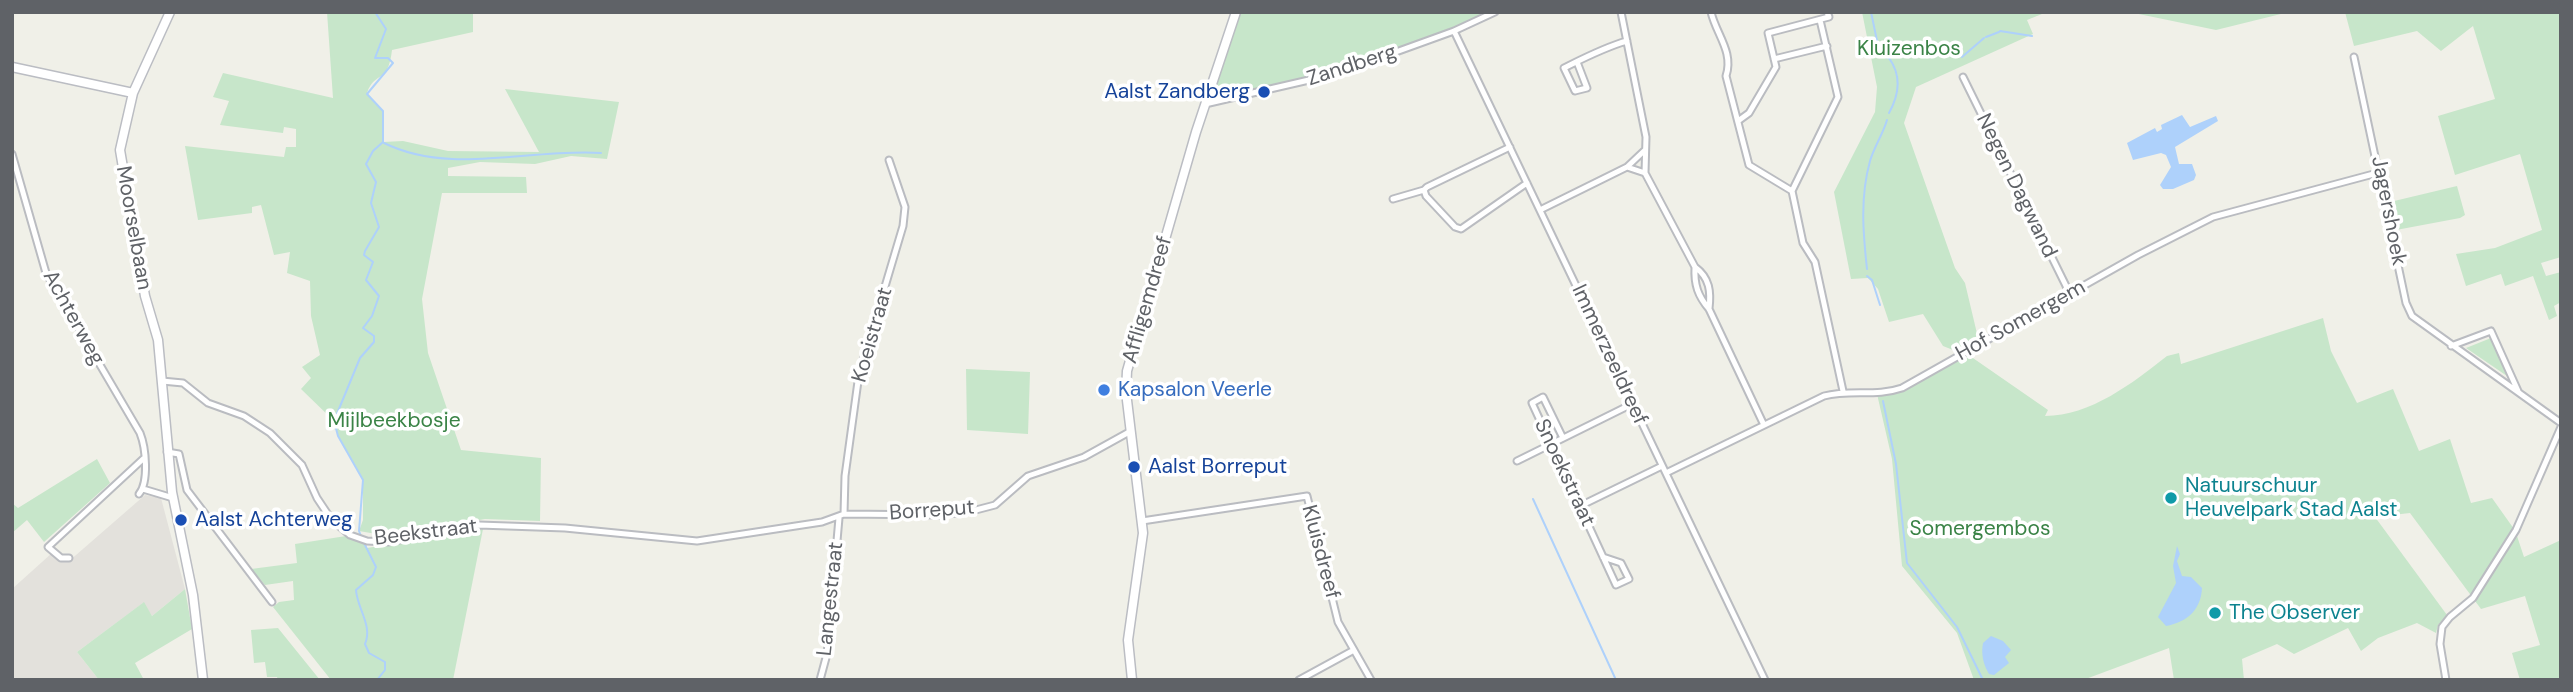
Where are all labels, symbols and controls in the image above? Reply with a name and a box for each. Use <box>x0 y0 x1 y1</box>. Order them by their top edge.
park label: Kluizenbos <box>1857 36 1961 62</box>
street label: Zandberg <box>1304 40 1400 92</box>
place label: Aalst Zandberg <box>1104 79 1250 105</box>
marker: Aalst Zandberg <box>1256 84 1272 100</box>
street label: Negen Dagwand <box>1970 110 2062 262</box>
street label: Jagershoek <box>2365 154 2411 268</box>
street label: Moorselbaan <box>110 164 156 292</box>
street label: Affligemdreef <box>1118 234 1178 366</box>
street label: Achterweg <box>37 266 109 370</box>
street label: Hof Somergem <box>1952 275 2090 367</box>
street label: Immerzeeldreef <box>1566 281 1652 429</box>
street label: Koeistraat <box>847 284 899 386</box>
place label: Kapsalon Veerle <box>1118 377 1272 403</box>
marker: Kapsalon Veerle <box>1096 382 1112 398</box>
park label: Mijlbeekbosje <box>327 408 461 434</box>
street label: Snoekstraat <box>1528 415 1600 531</box>
place label: Aalst Borreput <box>1148 454 1287 480</box>
marker: Aalst Borreput <box>1126 459 1142 475</box>
place label: Natuurschuur Heuvelpark Stad Aalst <box>2185 473 2397 523</box>
marker: Natuurschuur Heuvelpark Stad Aalst <box>2163 490 2179 506</box>
street label: Borreput <box>888 495 976 527</box>
street label: Kluisdreef <box>1295 502 1345 602</box>
place label: Aalst Achterweg <box>195 507 353 533</box>
marker: Aalst Achterweg <box>173 512 189 528</box>
street label: Beekstraat <box>373 514 479 552</box>
park label: Somergembos <box>1910 516 2050 542</box>
street label: Langestraat <box>812 541 850 657</box>
place label: The Observer <box>2229 600 2360 626</box>
marker: The Observer <box>2207 605 2223 621</box>

